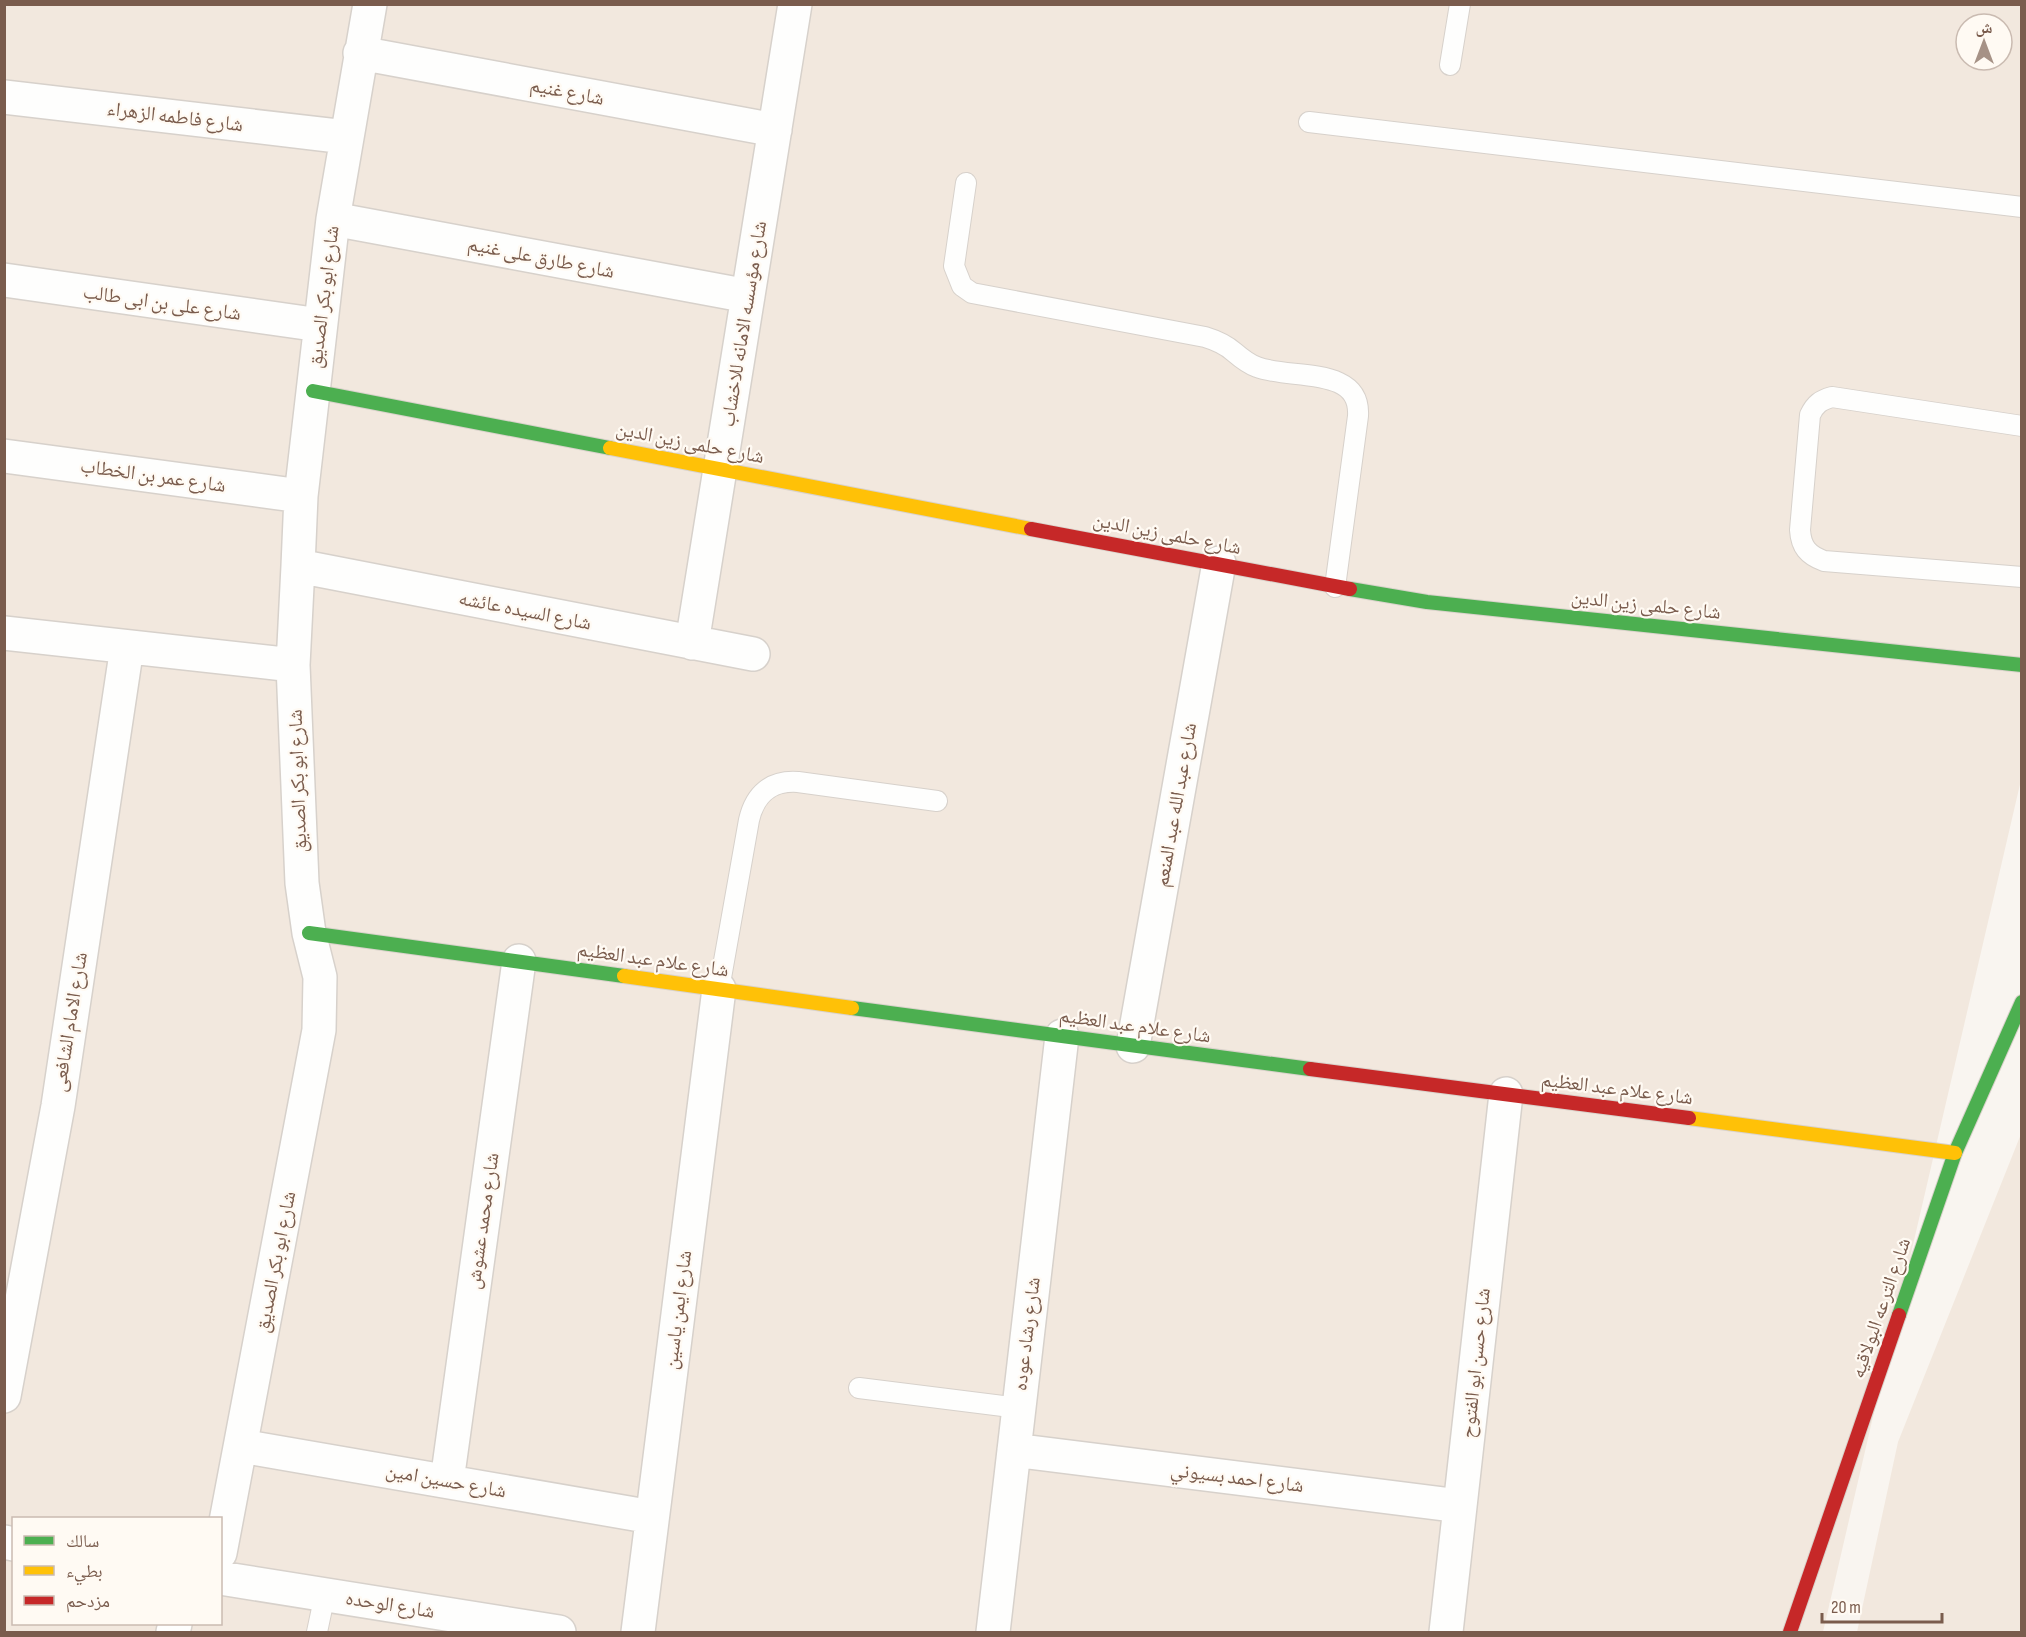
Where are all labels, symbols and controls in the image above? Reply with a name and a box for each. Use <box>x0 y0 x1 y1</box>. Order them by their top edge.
north arrow <box>1954 12 2014 72</box>
text: ش <box>1976 19 1993 38</box>
street label: شارع غنيم <box>528 73 606 112</box>
street label: شارع فاطمه الزهراء <box>105 97 245 137</box>
street label: شارع مؤسسه الامانه للاخشاب <box>716 219 772 429</box>
street label: شارع ابو بكر الصديق <box>303 224 345 370</box>
street label: شارع طارق على غنيم <box>465 232 616 285</box>
street label: شارع على بن ابى طالب <box>81 280 243 326</box>
street label: شارع حلمى زين الدين <box>614 417 766 469</box>
street label: شارع عمر بن الخطاب <box>79 454 227 498</box>
street label: شارع حلمى زين الدين <box>1091 508 1243 560</box>
street label: شارع حلمى زين الدين <box>1570 585 1722 625</box>
street label: شارع السيده عائشه <box>457 586 593 636</box>
street label: شارع ابو بكر الصديق <box>283 709 313 853</box>
street label: شارع عبد الله عبد المنعم <box>1150 721 1203 889</box>
street label: شارع علام عبد العظيم <box>576 937 730 983</box>
street label: شارع الامام الشافعى <box>47 950 94 1094</box>
street label: شارع علام عبد العظيم <box>1058 1003 1212 1049</box>
street label: شارع علام عبد العظيم <box>1540 1068 1694 1111</box>
street label: شارع محمد عشوش <box>462 1151 504 1291</box>
street label: شارع ابو بكر الصديق <box>251 1189 301 1335</box>
street label: شارع الترعه البولاقيه <box>1846 1235 1916 1381</box>
street label: شارع ايمن ياسين <box>659 1249 697 1371</box>
street label: شارع رشاد عوده <box>1008 1276 1046 1392</box>
street label: شارع حسن ابو الفتوح <box>1456 1287 1496 1439</box>
street label: شارع احمد بسيوني <box>1169 1458 1305 1501</box>
street label: شارع حسين امين <box>384 1459 508 1503</box>
legend <box>12 1517 222 1625</box>
text: سالك <box>66 1531 99 1552</box>
text: بطيء <box>66 1561 103 1586</box>
street label: شارع الوحده <box>344 1586 436 1624</box>
scale bar <box>1822 1586 1942 1624</box>
text: مزدحم <box>66 1591 110 1613</box>
text: 20 m <box>1831 1597 1861 1618</box>

